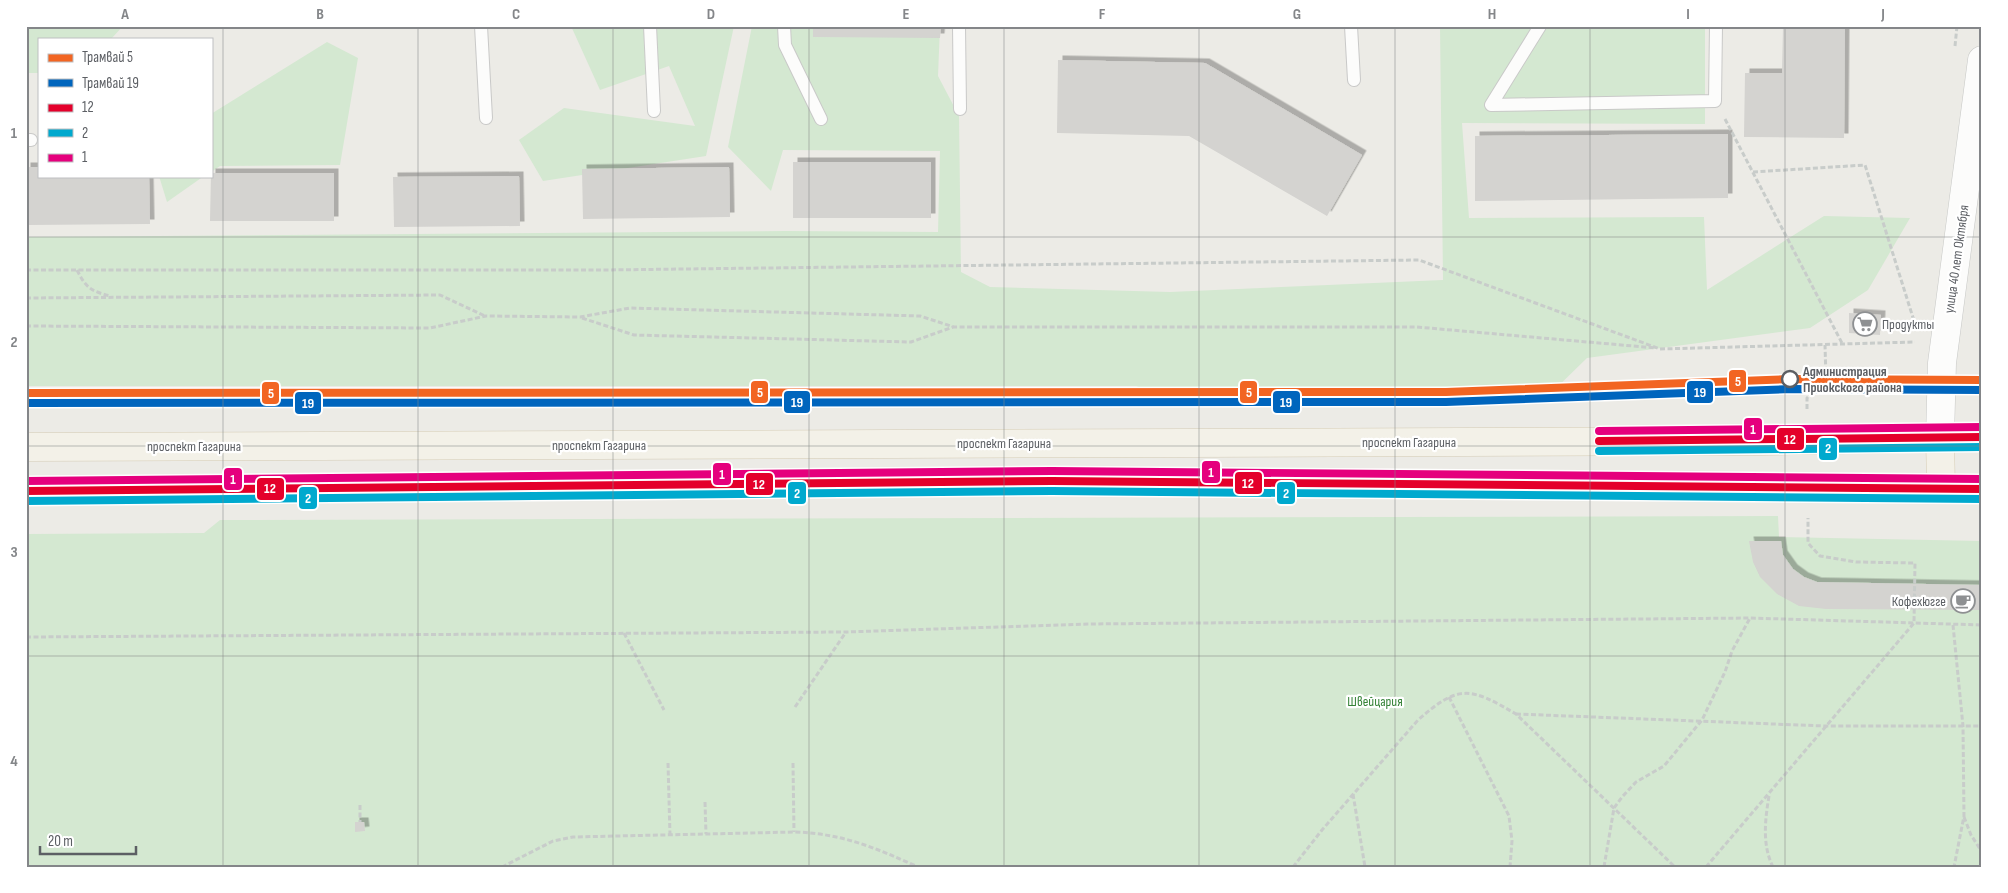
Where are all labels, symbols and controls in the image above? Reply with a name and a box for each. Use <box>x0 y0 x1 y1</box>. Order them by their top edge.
text: A <box>120 5 129 24</box>
text: B <box>316 5 324 24</box>
text: C <box>512 5 520 24</box>
text: D <box>707 5 715 24</box>
text: E <box>903 5 910 24</box>
text: F <box>1099 5 1106 24</box>
text: G <box>1293 5 1301 24</box>
text: H <box>1488 5 1496 24</box>
text: I <box>1686 5 1690 24</box>
text: J <box>1880 5 1885 24</box>
legend <box>38 38 212 178</box>
text: Трамвай 5 <box>82 48 133 67</box>
text: Трамвай 19 <box>82 74 139 93</box>
text: 12 <box>82 98 94 117</box>
text: 1 <box>11 124 18 143</box>
text: 2 <box>82 124 88 143</box>
text: 1 <box>82 148 88 167</box>
street label: улица 40 лет Октября <box>1940 204 1973 314</box>
supermarket icon: Продукты <box>1852 311 1878 337</box>
place label: Продукты <box>1882 316 1934 333</box>
text: 2 <box>10 333 18 352</box>
place label: Администрация Приокского района <box>1802 363 1902 396</box>
line badge: 5 <box>1728 369 1747 393</box>
marker: Администрация Приокского района <box>1781 370 1799 388</box>
text: 5 <box>1735 373 1741 390</box>
line badge: 5 <box>750 380 769 404</box>
line badge: 5 <box>1239 380 1258 404</box>
line badge: 19 <box>1686 380 1714 404</box>
line badge: 5 <box>261 381 280 405</box>
text: 5 <box>757 384 763 401</box>
text: 5 <box>1246 384 1252 401</box>
text: 19 <box>1694 384 1706 401</box>
text: 5 <box>268 385 274 402</box>
line badge: 19 <box>783 390 811 414</box>
line badge: 19 <box>1272 390 1301 414</box>
line badge: 19 <box>294 391 322 415</box>
text: 19 <box>791 394 803 411</box>
text: 19 <box>1280 394 1292 411</box>
text: 19 <box>302 395 314 412</box>
line badge: 1 <box>1743 417 1763 441</box>
text: 1 <box>1750 421 1756 438</box>
line badge: 12 <box>1776 427 1805 451</box>
text: 12 <box>1784 431 1796 448</box>
street label: проспект Гагарина <box>1362 434 1456 451</box>
street label: проспект Гагарина <box>957 435 1051 452</box>
street label: проспект Гагарина <box>552 437 646 454</box>
line badge: 2 <box>1818 437 1838 461</box>
street label: проспект Гагарина <box>147 438 241 455</box>
text: 2 <box>1825 440 1831 457</box>
line badge: 1 <box>1201 460 1221 484</box>
line badge: 1 <box>712 462 732 486</box>
text: 1 <box>1208 464 1214 481</box>
text: 1 <box>719 466 725 483</box>
line badge: 1 <box>223 467 243 491</box>
text: 1 <box>230 471 236 488</box>
line badge: 12 <box>1234 471 1263 495</box>
line badge: 12 <box>745 472 774 496</box>
text: 12 <box>1242 475 1254 492</box>
text: 12 <box>753 476 765 493</box>
line badge: 12 <box>256 477 285 501</box>
text: 12 <box>264 480 276 497</box>
line badge: 2 <box>787 481 807 505</box>
line badge: 2 <box>1276 481 1296 505</box>
text: 2 <box>794 485 800 502</box>
text: 2 <box>1283 485 1289 502</box>
line badge: 2 <box>298 486 318 510</box>
text: 2 <box>305 490 311 507</box>
text: 3 <box>10 543 18 562</box>
cafe icon: Кофехюгге <box>1950 588 1976 614</box>
place label: Кофехюгге <box>1892 593 1946 610</box>
park label: Швейцария <box>1347 693 1403 710</box>
text: 4 <box>10 752 18 771</box>
scale bar <box>40 823 136 855</box>
text: 20 m <box>48 832 73 851</box>

